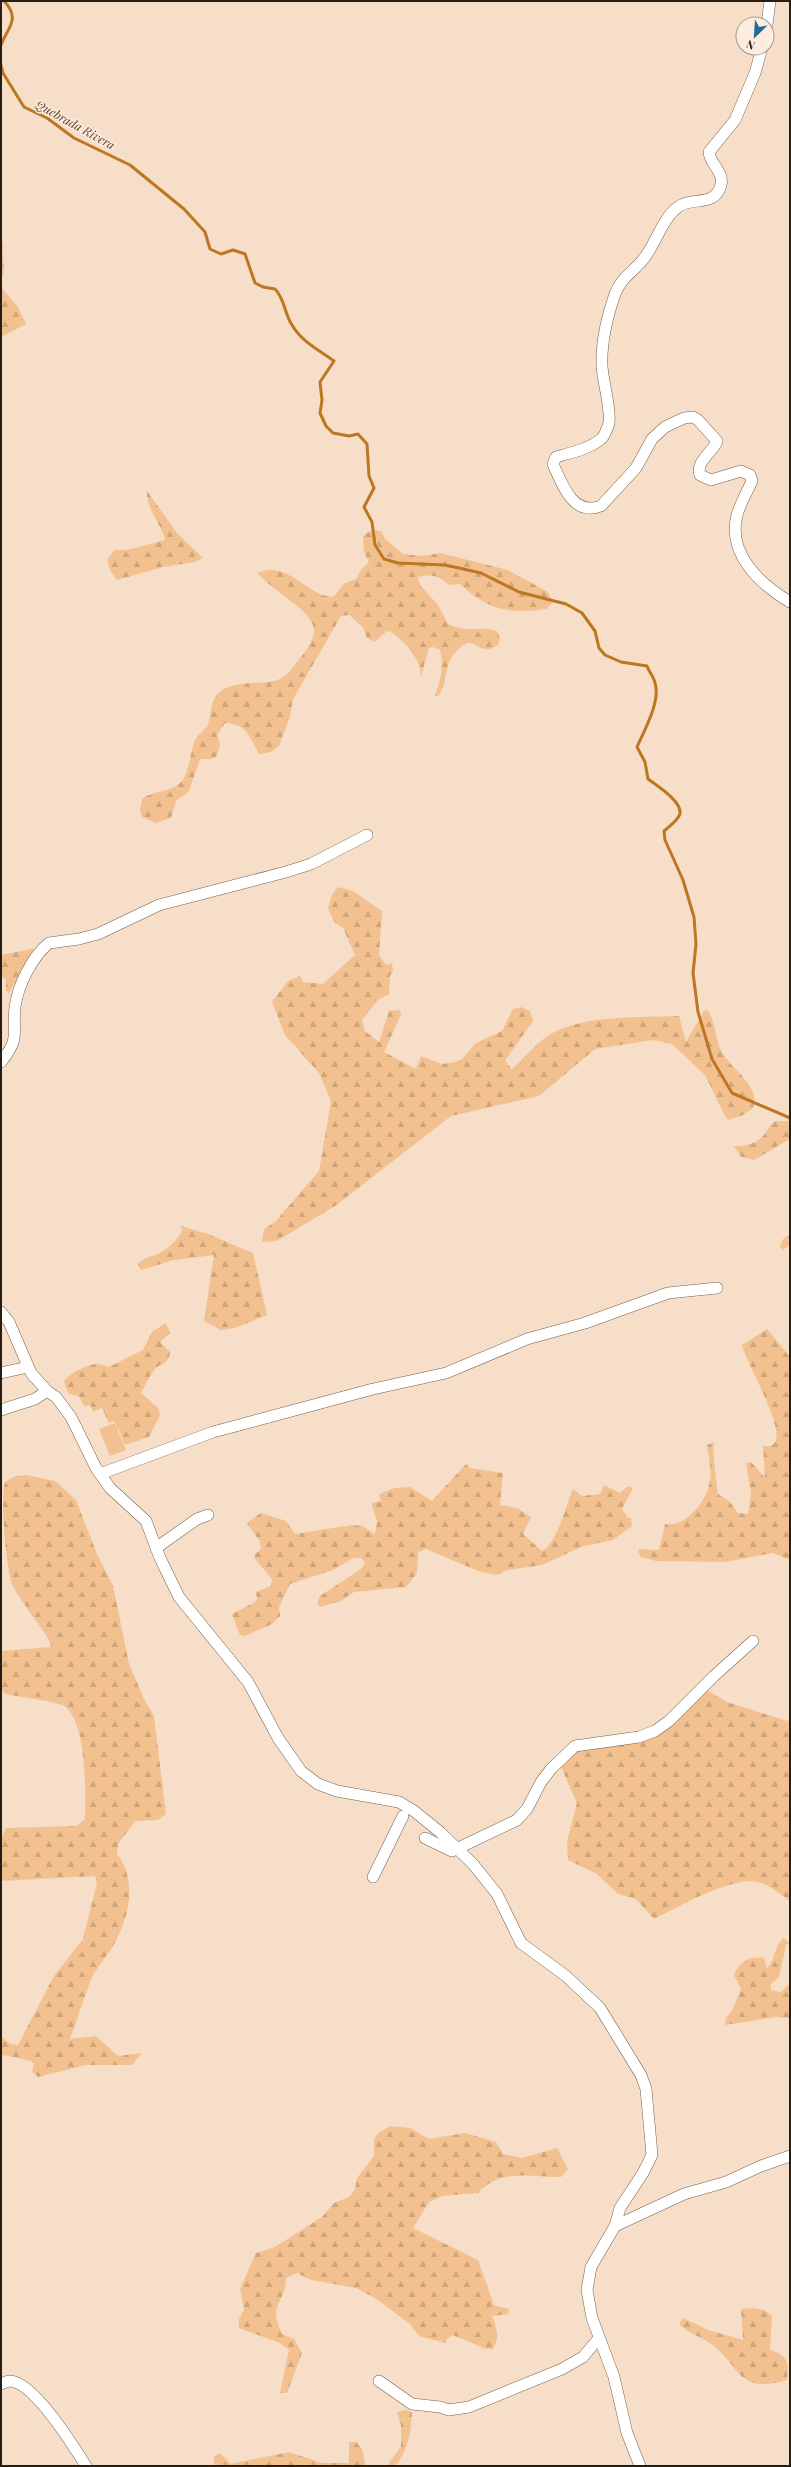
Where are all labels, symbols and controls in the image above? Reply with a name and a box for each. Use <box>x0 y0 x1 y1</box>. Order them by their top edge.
north arrow <box>735 16 775 56</box>
text: N <box>744 37 757 54</box>
water label: Quebrada Rivera <box>32 95 118 153</box>

